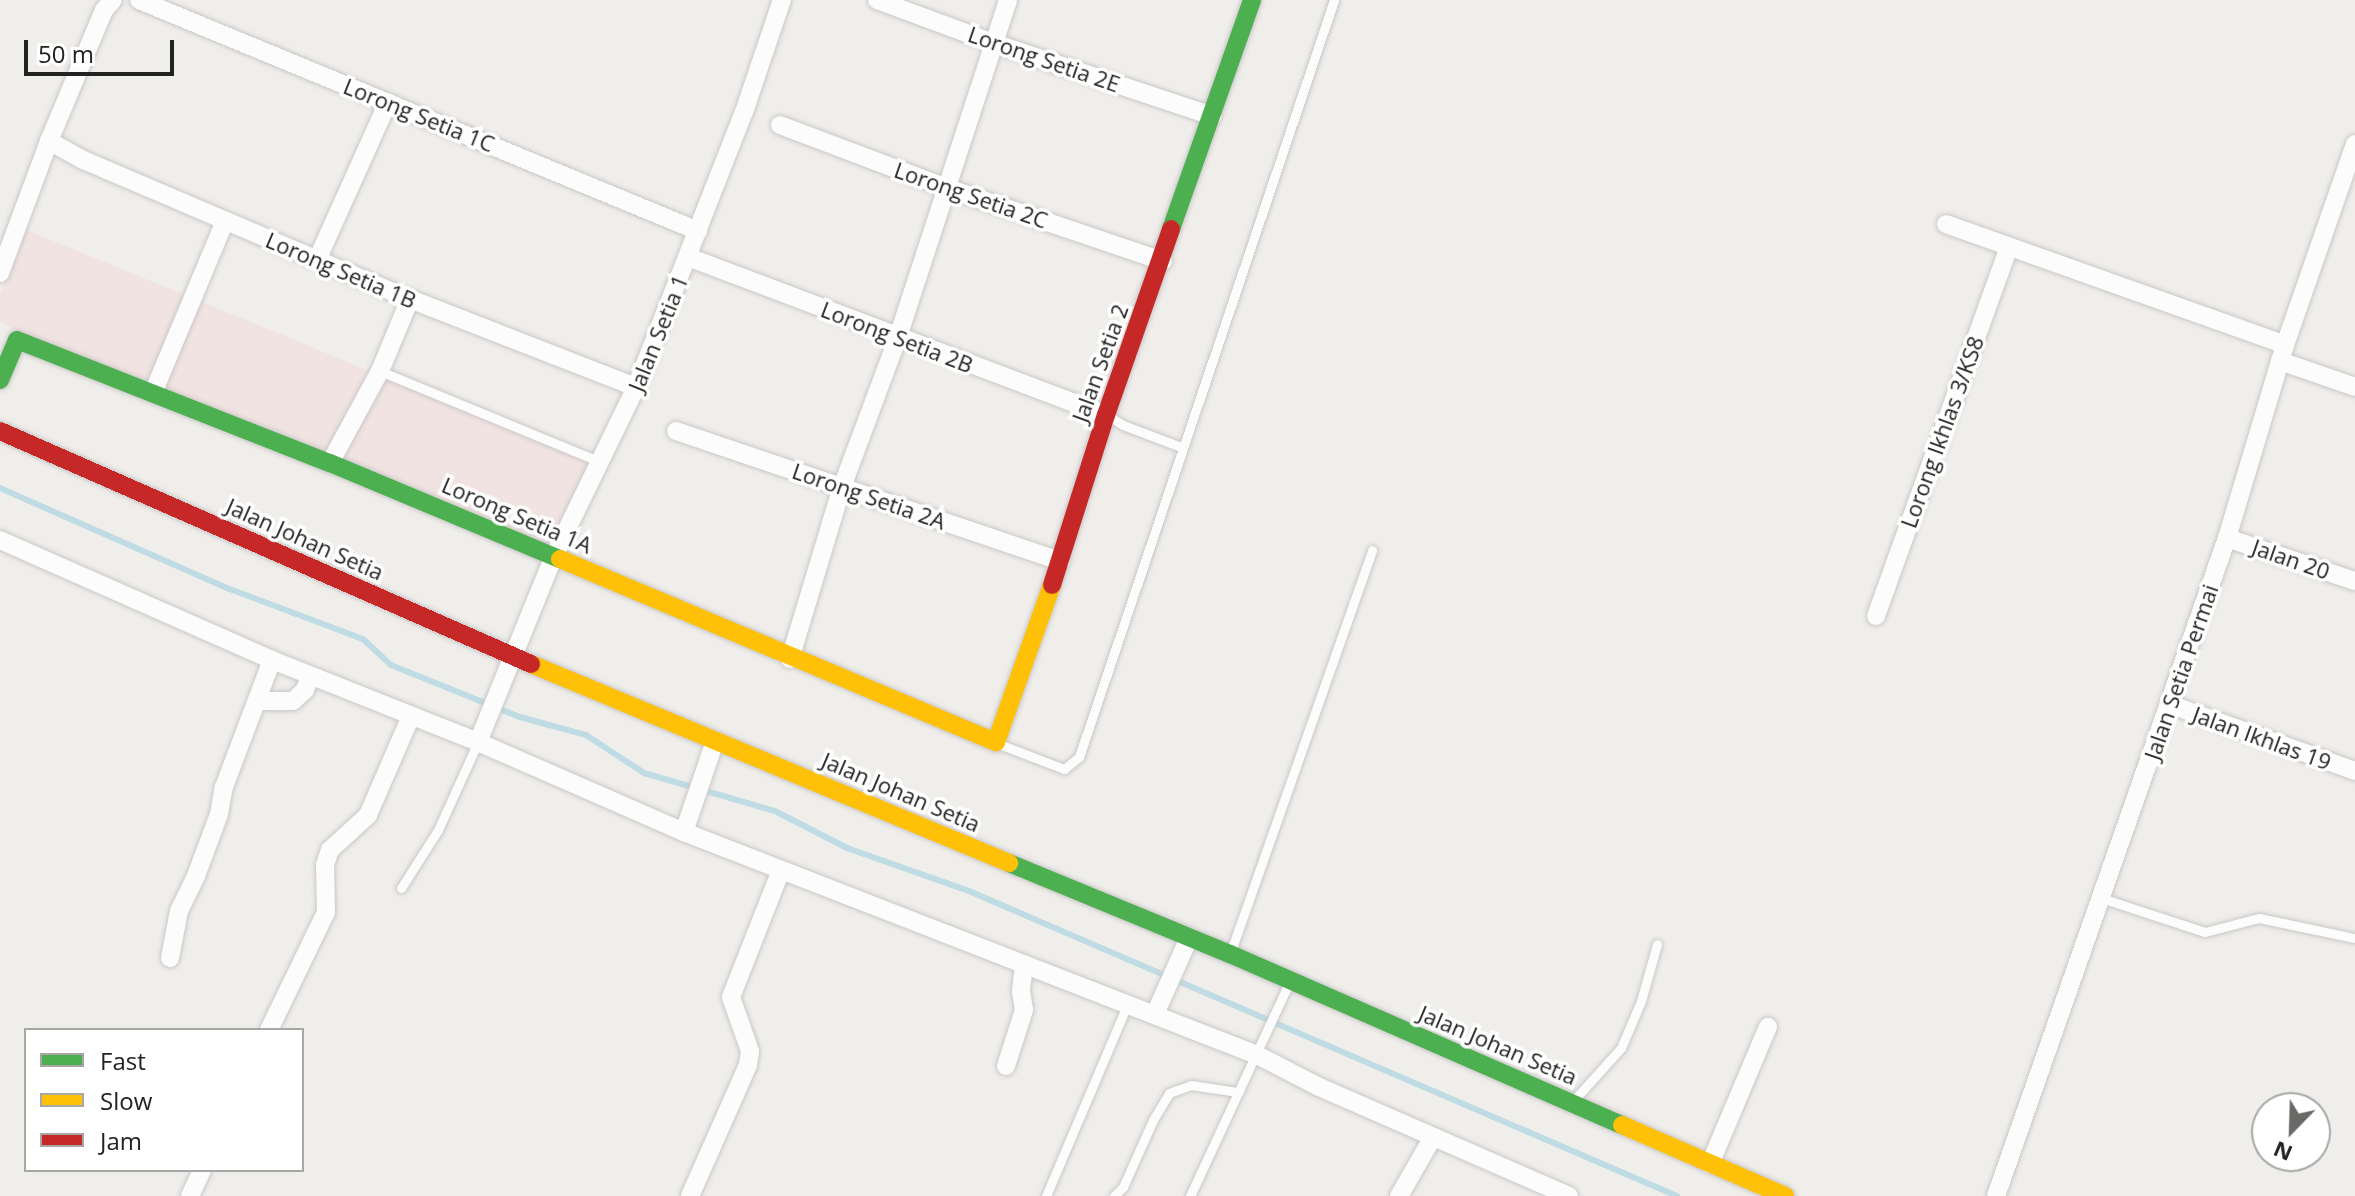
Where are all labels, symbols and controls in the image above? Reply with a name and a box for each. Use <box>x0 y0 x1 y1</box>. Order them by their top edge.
street label: Lorong Setia 2E <box>965 21 1123 97</box>
scale bar <box>28 24 178 74</box>
text: 50 m <box>38 37 94 70</box>
street label: Lorong Setia 1C <box>340 73 498 157</box>
street label: Lorong Setia 2C <box>891 156 1051 234</box>
street label: Lorong Setia 1B <box>262 226 420 314</box>
street label: Jalan Setia 1 <box>623 271 693 395</box>
street label: Lorong Setia 2B <box>817 296 977 378</box>
street label: Jalan Setia 2 <box>1066 300 1134 426</box>
street label: Lorong Ikhlas 3/KS8 <box>1895 333 1989 531</box>
street label: Lorong Setia 2A <box>789 457 949 535</box>
street label: Lorong Setia 1A <box>438 472 596 558</box>
street label: Jalan Johan Setia <box>222 493 388 585</box>
street label: Jalan 20 <box>2249 533 2333 585</box>
street label: Jalan Setia Permai <box>2139 581 2223 763</box>
street label: Jalan Ikhlas 19 <box>2189 701 2335 775</box>
street label: Jalan Johan Setia <box>818 747 984 837</box>
street label: Jalan Johan Setia <box>1415 1000 1581 1090</box>
legend <box>24 1028 304 1172</box>
text: Fast <box>100 1044 146 1077</box>
text: Slow <box>100 1084 152 1117</box>
north arrow <box>2251 1092 2331 1172</box>
text: Jam <box>100 1124 142 1157</box>
text: N <box>2268 1135 2297 1170</box>

